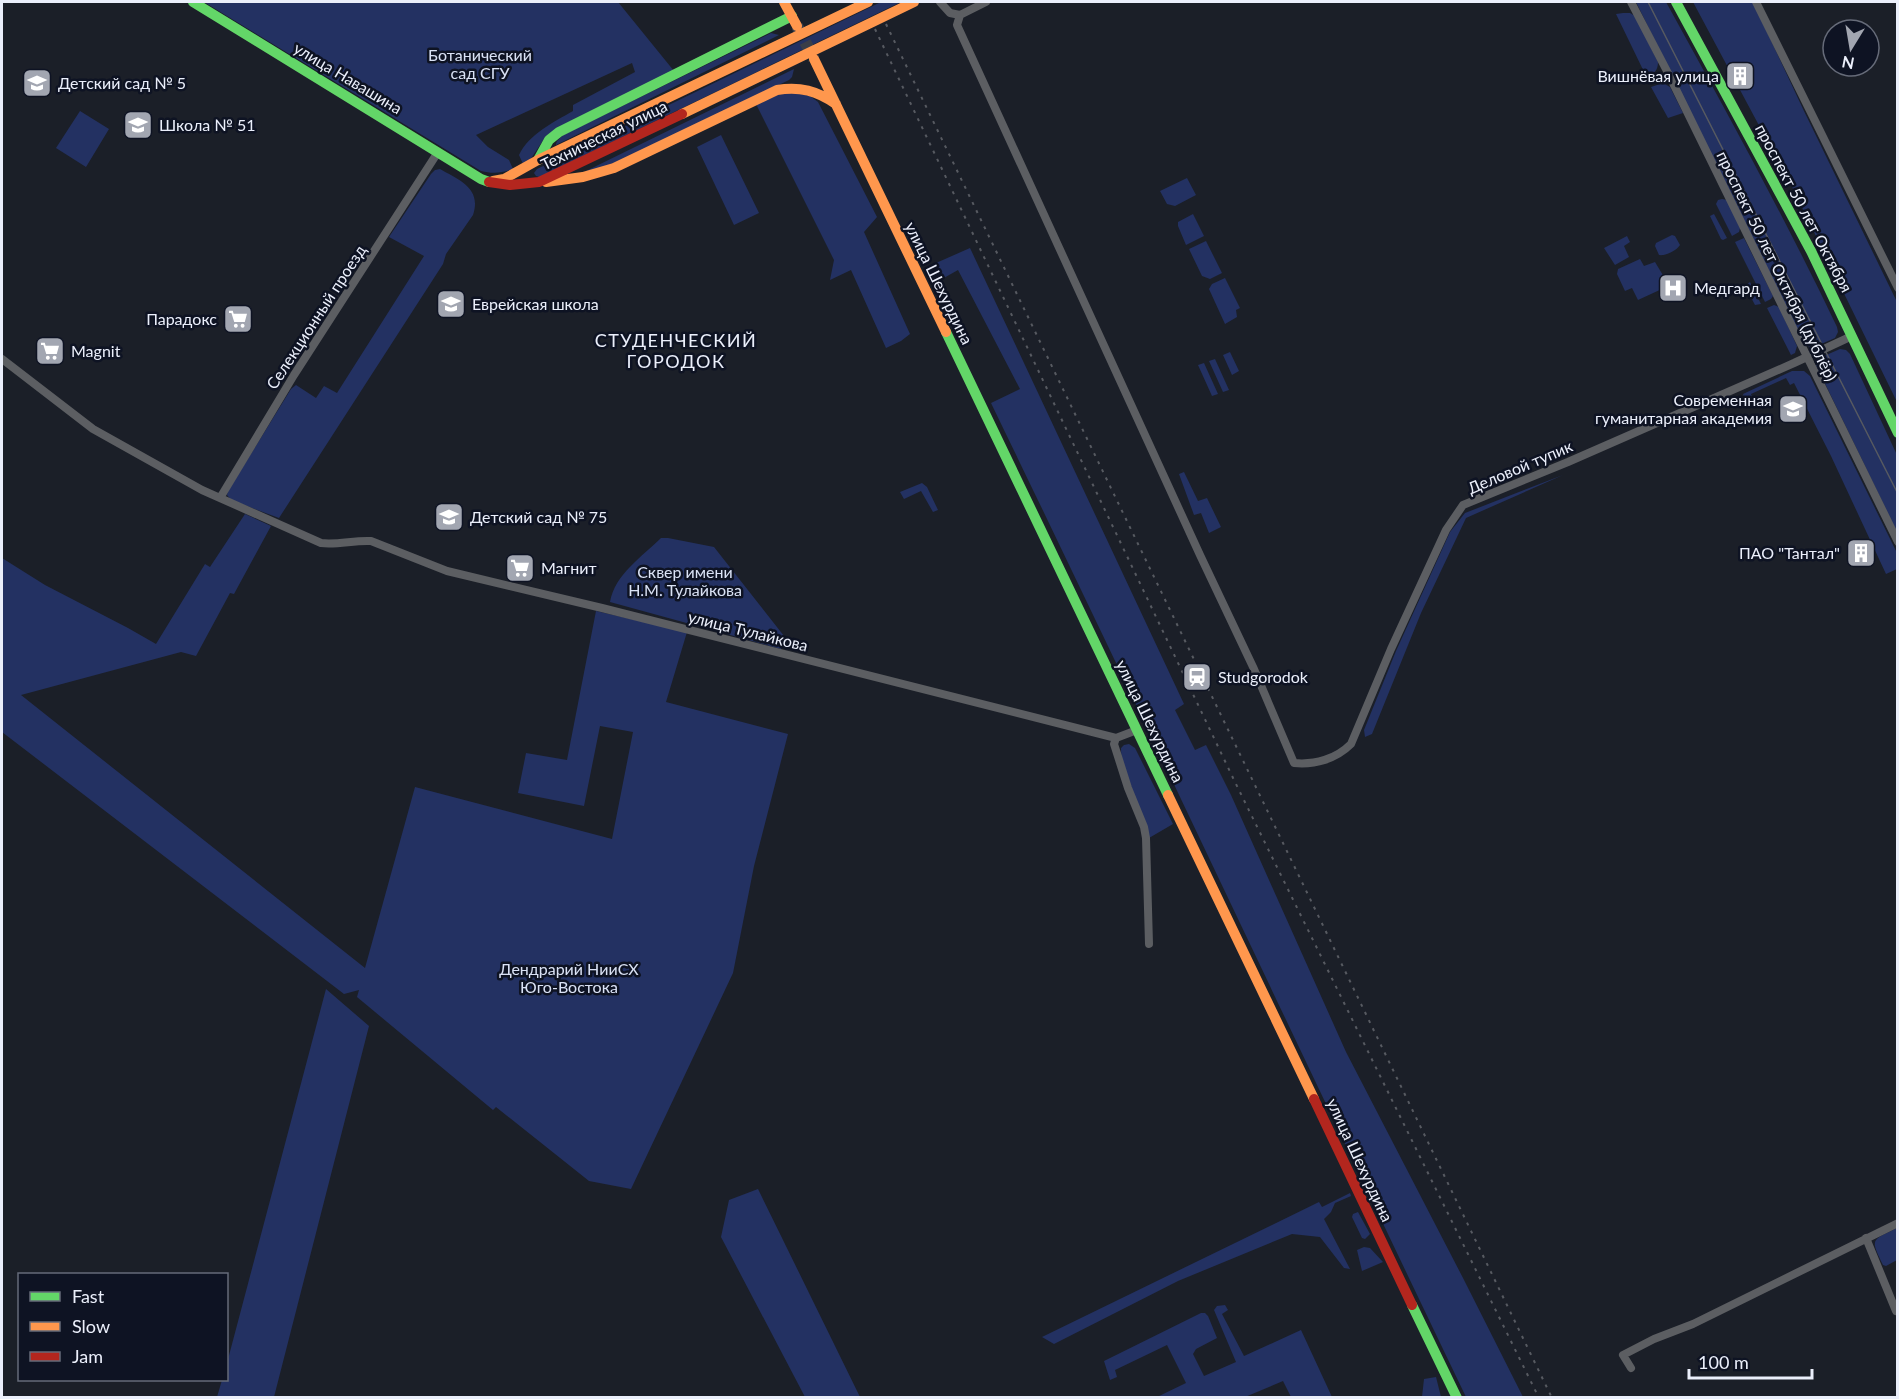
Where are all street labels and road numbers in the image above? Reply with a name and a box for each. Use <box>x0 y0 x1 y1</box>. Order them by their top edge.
street label: улица Навашина <box>291 38 406 117</box>
street label: Техническая улица <box>537 96 670 173</box>
street label: проспект 50 лет Октября <box>1752 120 1857 295</box>
street label: проспект 50 лет Октября (дублёр) <box>1713 148 1842 384</box>
street label: улица Шехурдина <box>902 218 977 347</box>
street label: Селекционный проезд <box>262 241 369 393</box>
street label: Деловой тупик <box>1464 436 1576 497</box>
street label: улица Тулайкова <box>686 606 810 655</box>
street label: улица Шехурдина <box>1113 656 1188 785</box>
street label: улица Шехурдина <box>1324 1095 1397 1225</box>

